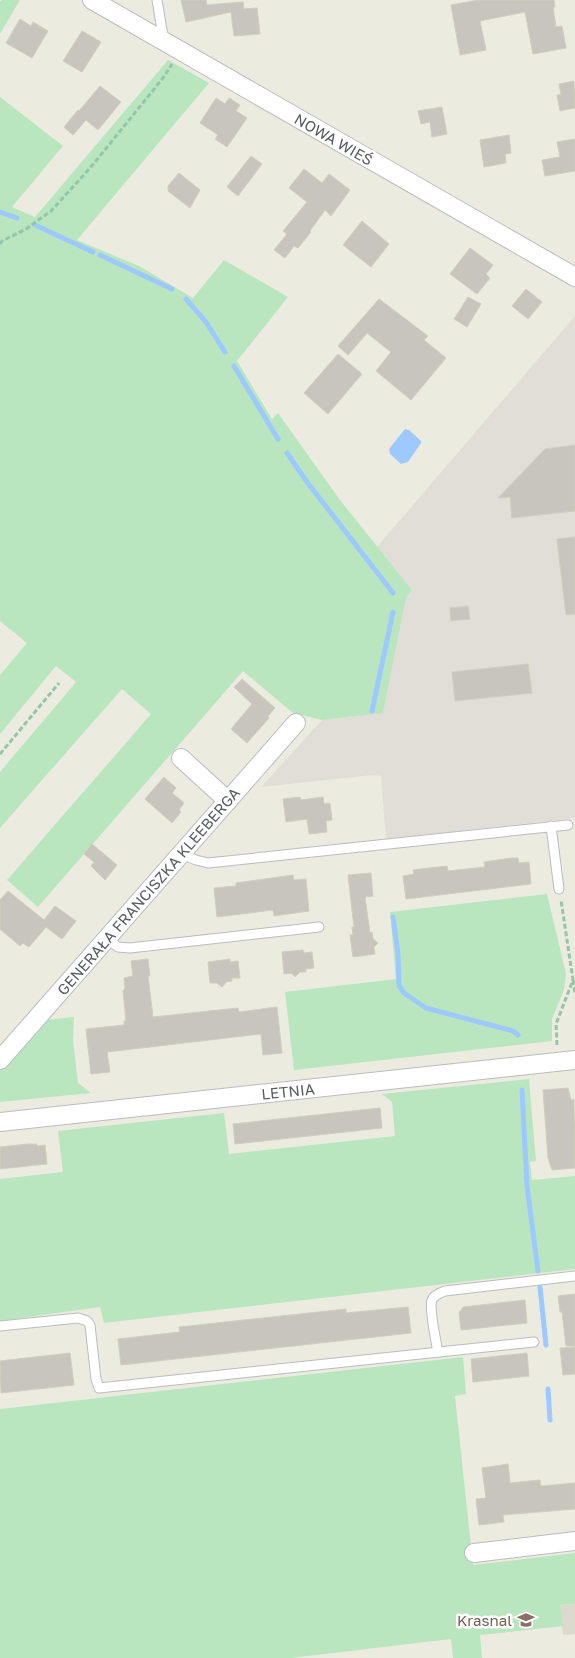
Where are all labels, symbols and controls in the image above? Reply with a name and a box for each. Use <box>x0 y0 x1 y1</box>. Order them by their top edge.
street label: NOWA WIEŚ <box>292 109 376 169</box>
street label: GENERAŁA FRANCISZKA KLEEBERGA <box>53 784 243 998</box>
street label: LETNIA <box>261 1079 315 1103</box>
school or university icon: Krasnal <box>516 1610 536 1630</box>
place label: Krasnal <box>457 1611 512 1629</box>

